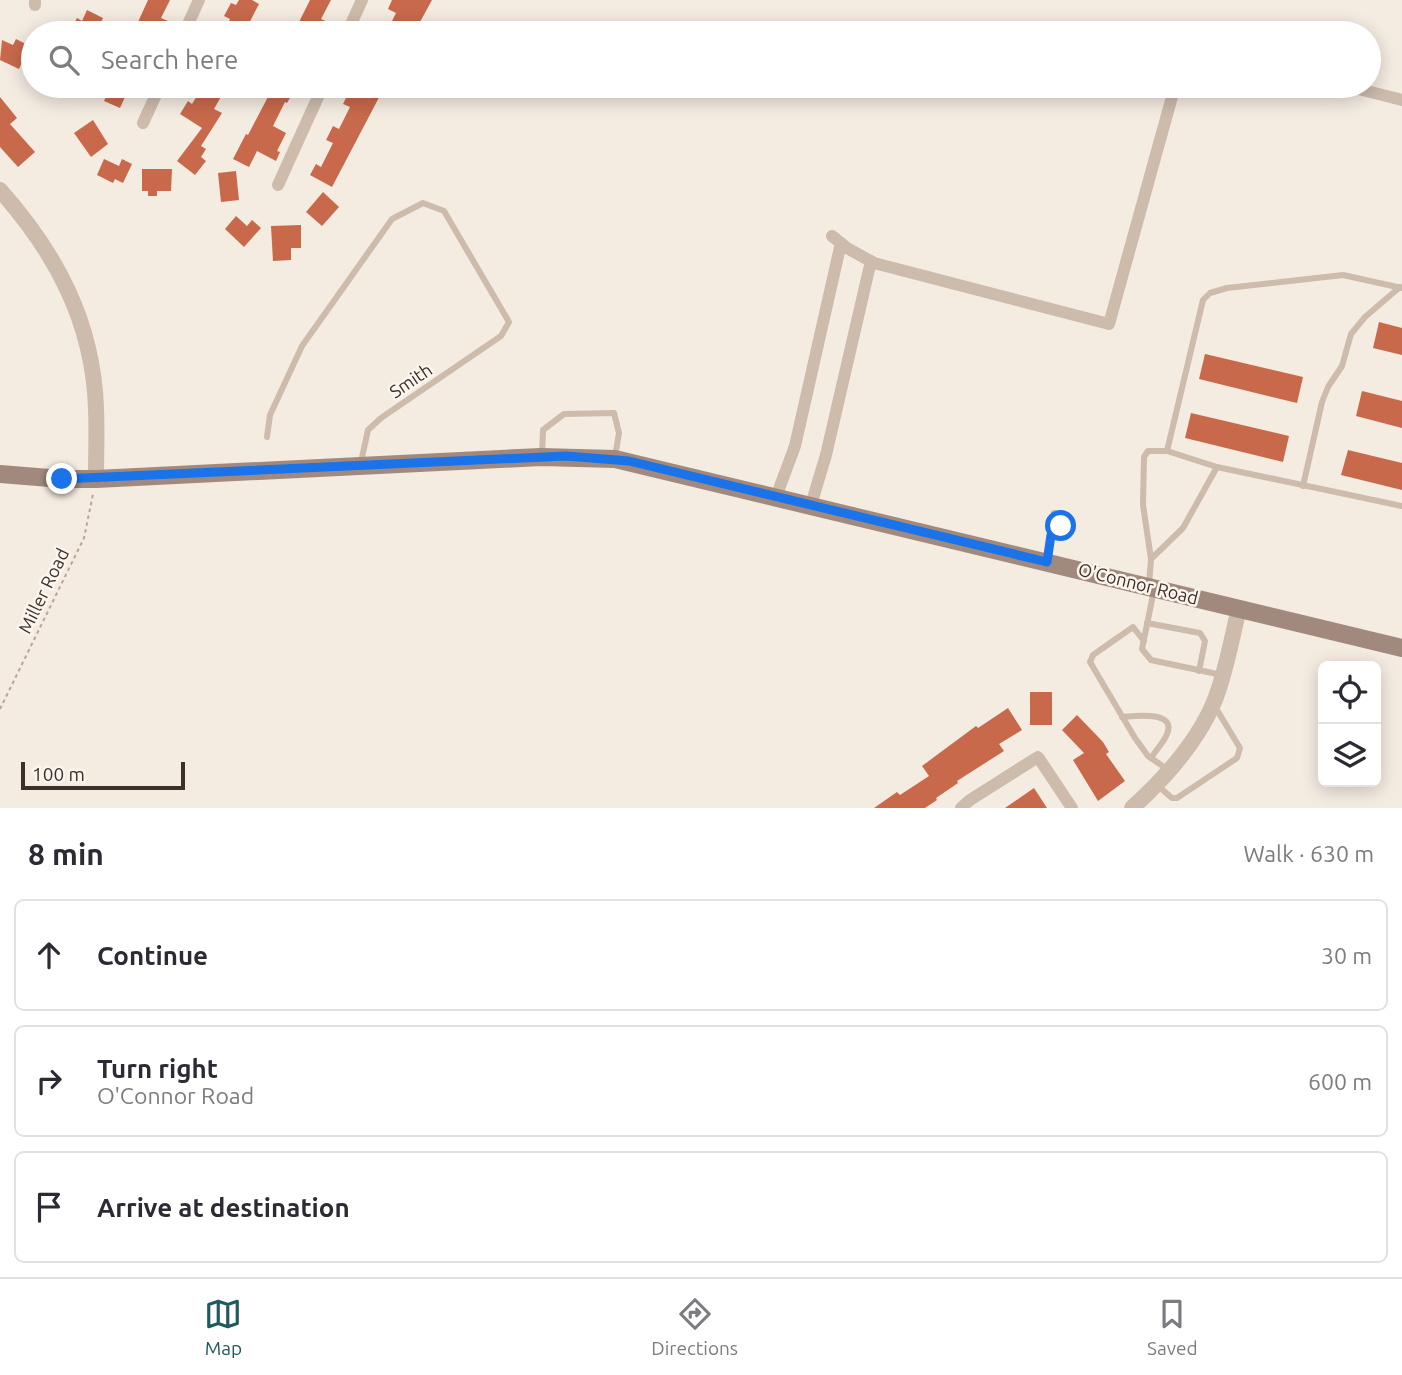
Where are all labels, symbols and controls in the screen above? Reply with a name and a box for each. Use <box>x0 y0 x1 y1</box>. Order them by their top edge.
search box <box>21 21 1381 98</box>
icon: search <box>45 41 83 79</box>
text: Search here <box>101 45 238 74</box>
street label: Smith <box>385 359 435 402</box>
route end <box>46 463 77 494</box>
route start <box>1045 510 1076 541</box>
street label: Miller Road <box>14 545 72 636</box>
street label: O'Connor Road <box>1076 558 1200 608</box>
map controls <box>1318 661 1381 787</box>
button: locate <box>1318 661 1381 724</box>
button: layers <box>1318 724 1381 787</box>
scale bar <box>21 759 186 791</box>
text: 100 m <box>32 763 85 785</box>
text: 8 min <box>28 837 104 871</box>
text: Walk · 630 m <box>1243 841 1374 866</box>
icon: ahead <box>30 936 68 974</box>
text: Continue <box>97 941 208 970</box>
text: 30 m <box>1321 943 1372 968</box>
text: Turn right <box>97 1054 218 1083</box>
icon: right <box>30 1062 68 1100</box>
text: 600 m <box>1308 1069 1372 1094</box>
text: O'Connor Road <box>97 1083 254 1108</box>
icon: arrive <box>30 1188 68 1226</box>
text: Arrive at destination <box>97 1193 350 1222</box>
tab: Map <box>204 1295 242 1359</box>
tab: Directions <box>651 1295 738 1359</box>
tab: Saved <box>1147 1295 1198 1359</box>

